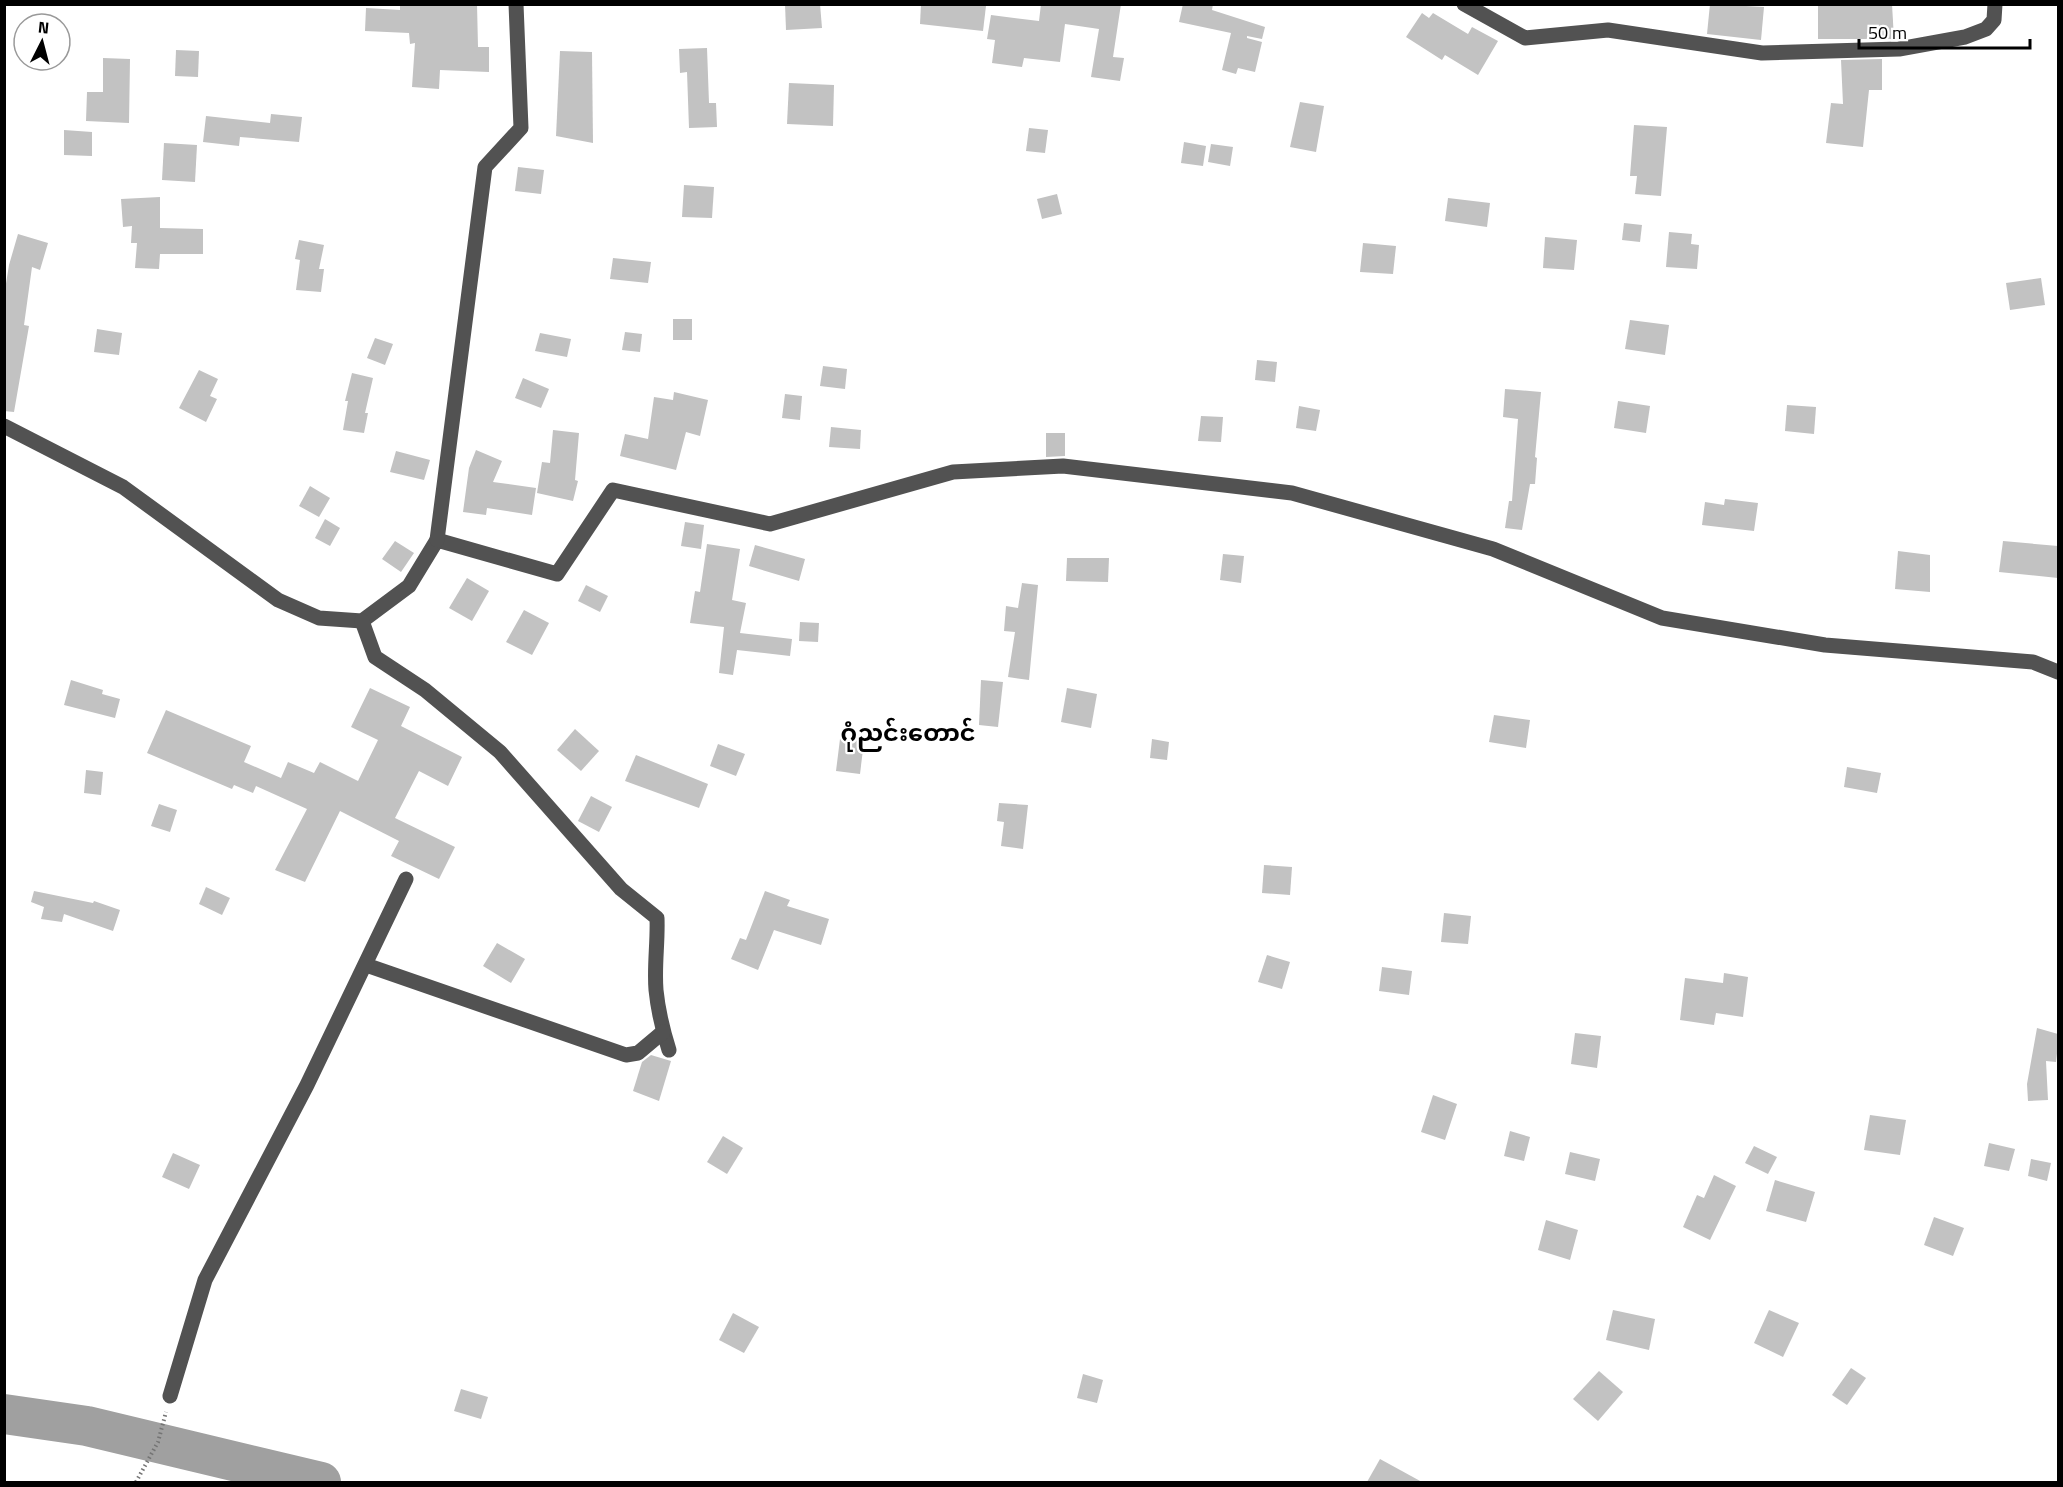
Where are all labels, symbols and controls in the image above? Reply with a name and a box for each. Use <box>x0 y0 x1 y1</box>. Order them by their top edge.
north arrow <box>12 12 72 72</box>
scale bar <box>1859 12 2030 50</box>
text: N <box>37 15 50 40</box>
text: 50 m <box>1868 19 1907 46</box>
district label: ဂုံညင်းတောင် <box>840 714 976 752</box>

